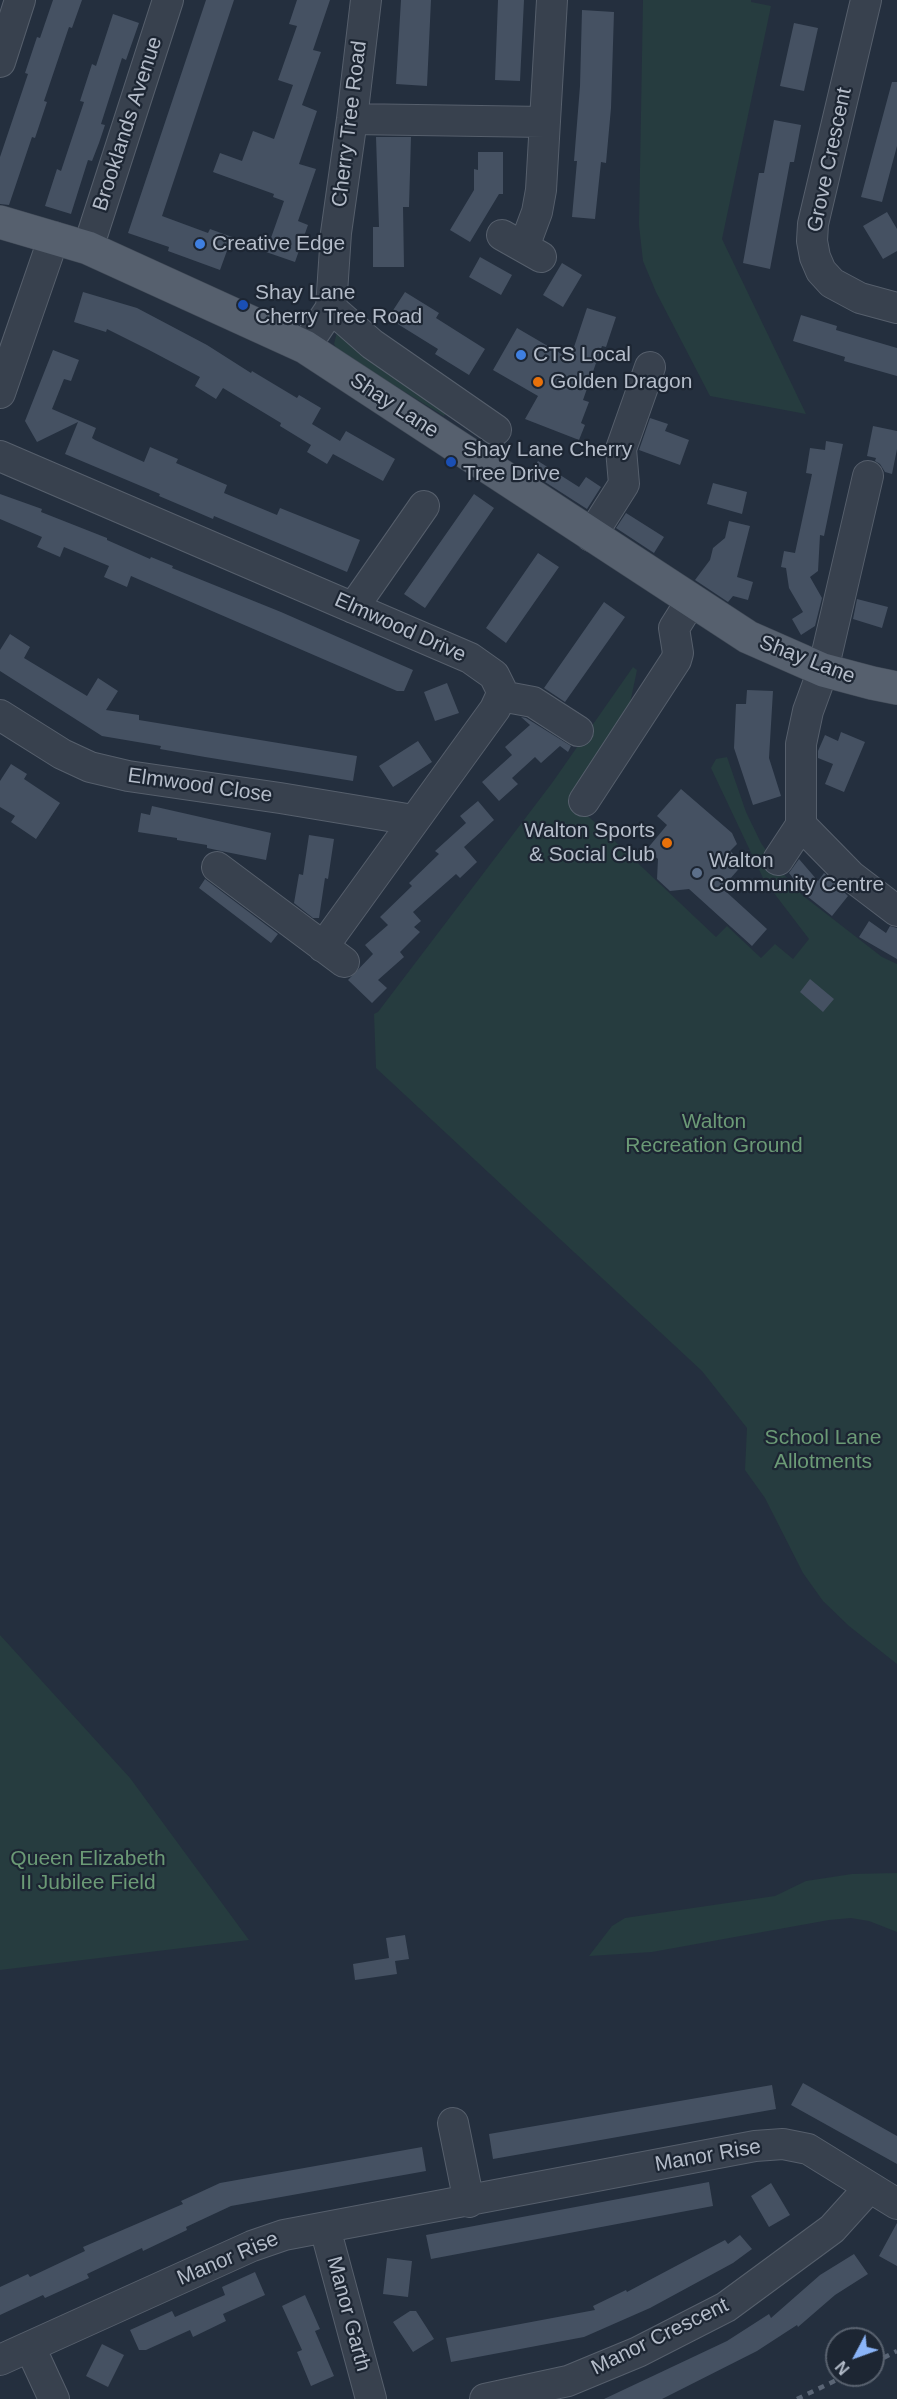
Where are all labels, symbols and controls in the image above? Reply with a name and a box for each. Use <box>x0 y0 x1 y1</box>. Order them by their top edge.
street label: Brooklands Avenue <box>88 34 168 214</box>
street label: Cherry Tree Road <box>327 39 373 209</box>
street label: Grove Crescent <box>802 85 858 235</box>
place label: Creative Edge <box>212 231 345 257</box>
marker: Creative Edge <box>193 237 207 251</box>
place label: Shay Lane Cherry Tree Road <box>255 280 422 330</box>
marker: Shay Lane Cherry Tree Road <box>236 298 250 312</box>
place label: CTS Local <box>533 342 631 368</box>
marker: CTS Local <box>514 348 528 362</box>
street label: Shay Lane <box>345 368 443 444</box>
place label: Golden Dragon <box>550 369 692 395</box>
marker: Golden Dragon <box>531 375 545 389</box>
place label: Shay Lane Cherry Tree Drive <box>463 437 632 487</box>
marker: Shay Lane Cherry Tree Drive <box>444 455 458 469</box>
street label: Elmwood Drive <box>330 588 470 668</box>
street label: Shay Lane <box>756 630 858 690</box>
street label: Elmwood Close <box>126 763 274 809</box>
place label: Walton Sports & Social Club <box>524 818 655 868</box>
marker: Walton Sports & Social Club <box>660 836 674 850</box>
place label: Walton Community Centre <box>709 848 884 898</box>
marker: Walton Community Centre <box>690 866 704 880</box>
park label: Walton Recreation Ground <box>625 1109 803 1159</box>
park label: School Lane Allotments <box>765 1425 881 1475</box>
park label: Queen Elizabeth II Jubilee Field <box>10 1846 166 1896</box>
street label: Manor Rise <box>653 2134 763 2178</box>
street label: Manor Rise <box>174 2226 282 2292</box>
street label: Manor Garth <box>321 2254 375 2374</box>
street label: Manor Crescent <box>587 2293 733 2381</box>
north arrow <box>825 2327 885 2387</box>
text: N <box>832 2358 853 2378</box>

